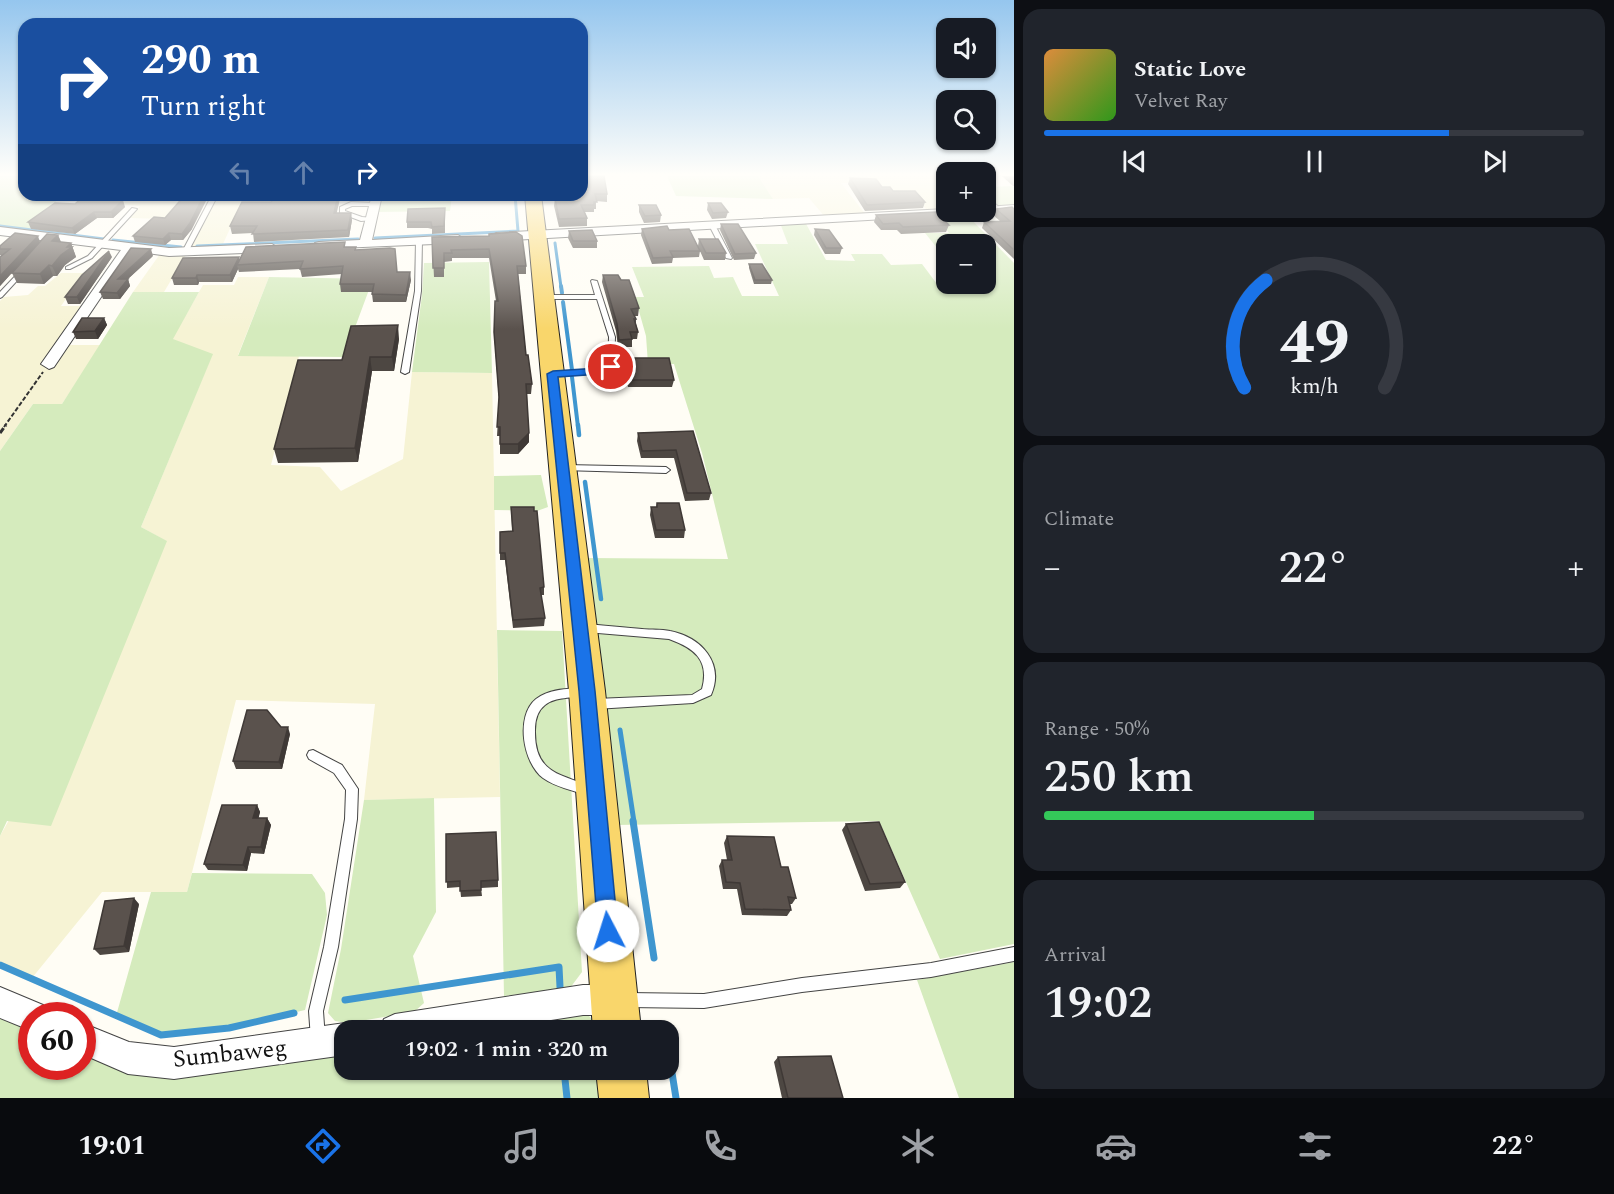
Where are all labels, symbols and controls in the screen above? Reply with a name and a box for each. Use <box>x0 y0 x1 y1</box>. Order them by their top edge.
map controls <box>936 18 996 294</box>
button: sound <box>936 18 996 78</box>
text: 290 m <box>141 29 260 92</box>
icon: right <box>42 42 120 120</box>
text: Static Love <box>1134 53 1246 86</box>
text: Turn right <box>141 86 266 128</box>
text: Velvet Ray <box>1134 86 1227 116</box>
button: search <box>936 90 996 150</box>
icon: previous <box>1118 145 1151 178</box>
icon: pause <box>1298 145 1331 178</box>
icon: next <box>1478 145 1511 178</box>
icon: left <box>224 156 257 189</box>
icon: ahead <box>287 156 320 189</box>
icon: right <box>350 156 383 189</box>
button: + <box>936 162 996 222</box>
button: − <box>936 234 996 294</box>
text: 49 <box>1279 296 1349 391</box>
pin <box>585 341 636 392</box>
icon: arrive <box>594 350 627 383</box>
text: km/h <box>1290 371 1338 404</box>
text: Climate <box>1044 504 1114 534</box>
text: 22° <box>1279 534 1349 603</box>
text: − <box>1044 543 1061 593</box>
text: + <box>1568 543 1584 593</box>
text: Range · 50% <box>1044 714 1149 744</box>
text: 250 km <box>1044 743 1194 812</box>
position arrow <box>576 899 640 963</box>
text: Arrival <box>1044 940 1106 970</box>
text: 19:02 <box>1044 969 1152 1038</box>
speed limit sign: 60 <box>18 1002 96 1080</box>
street label: Sumbaweg <box>171 1030 289 1078</box>
text: 19:02 · 1 min · 320 m <box>405 1033 608 1066</box>
text: 19:01 <box>78 1125 146 1167</box>
icon: directions <box>302 1125 344 1167</box>
icon: music <box>501 1125 543 1167</box>
icon: phone <box>699 1125 741 1167</box>
icon: climate <box>897 1125 939 1167</box>
icon: car <box>1095 1125 1137 1167</box>
icon: filters <box>1294 1125 1336 1167</box>
text: 22° <box>1492 1125 1536 1167</box>

